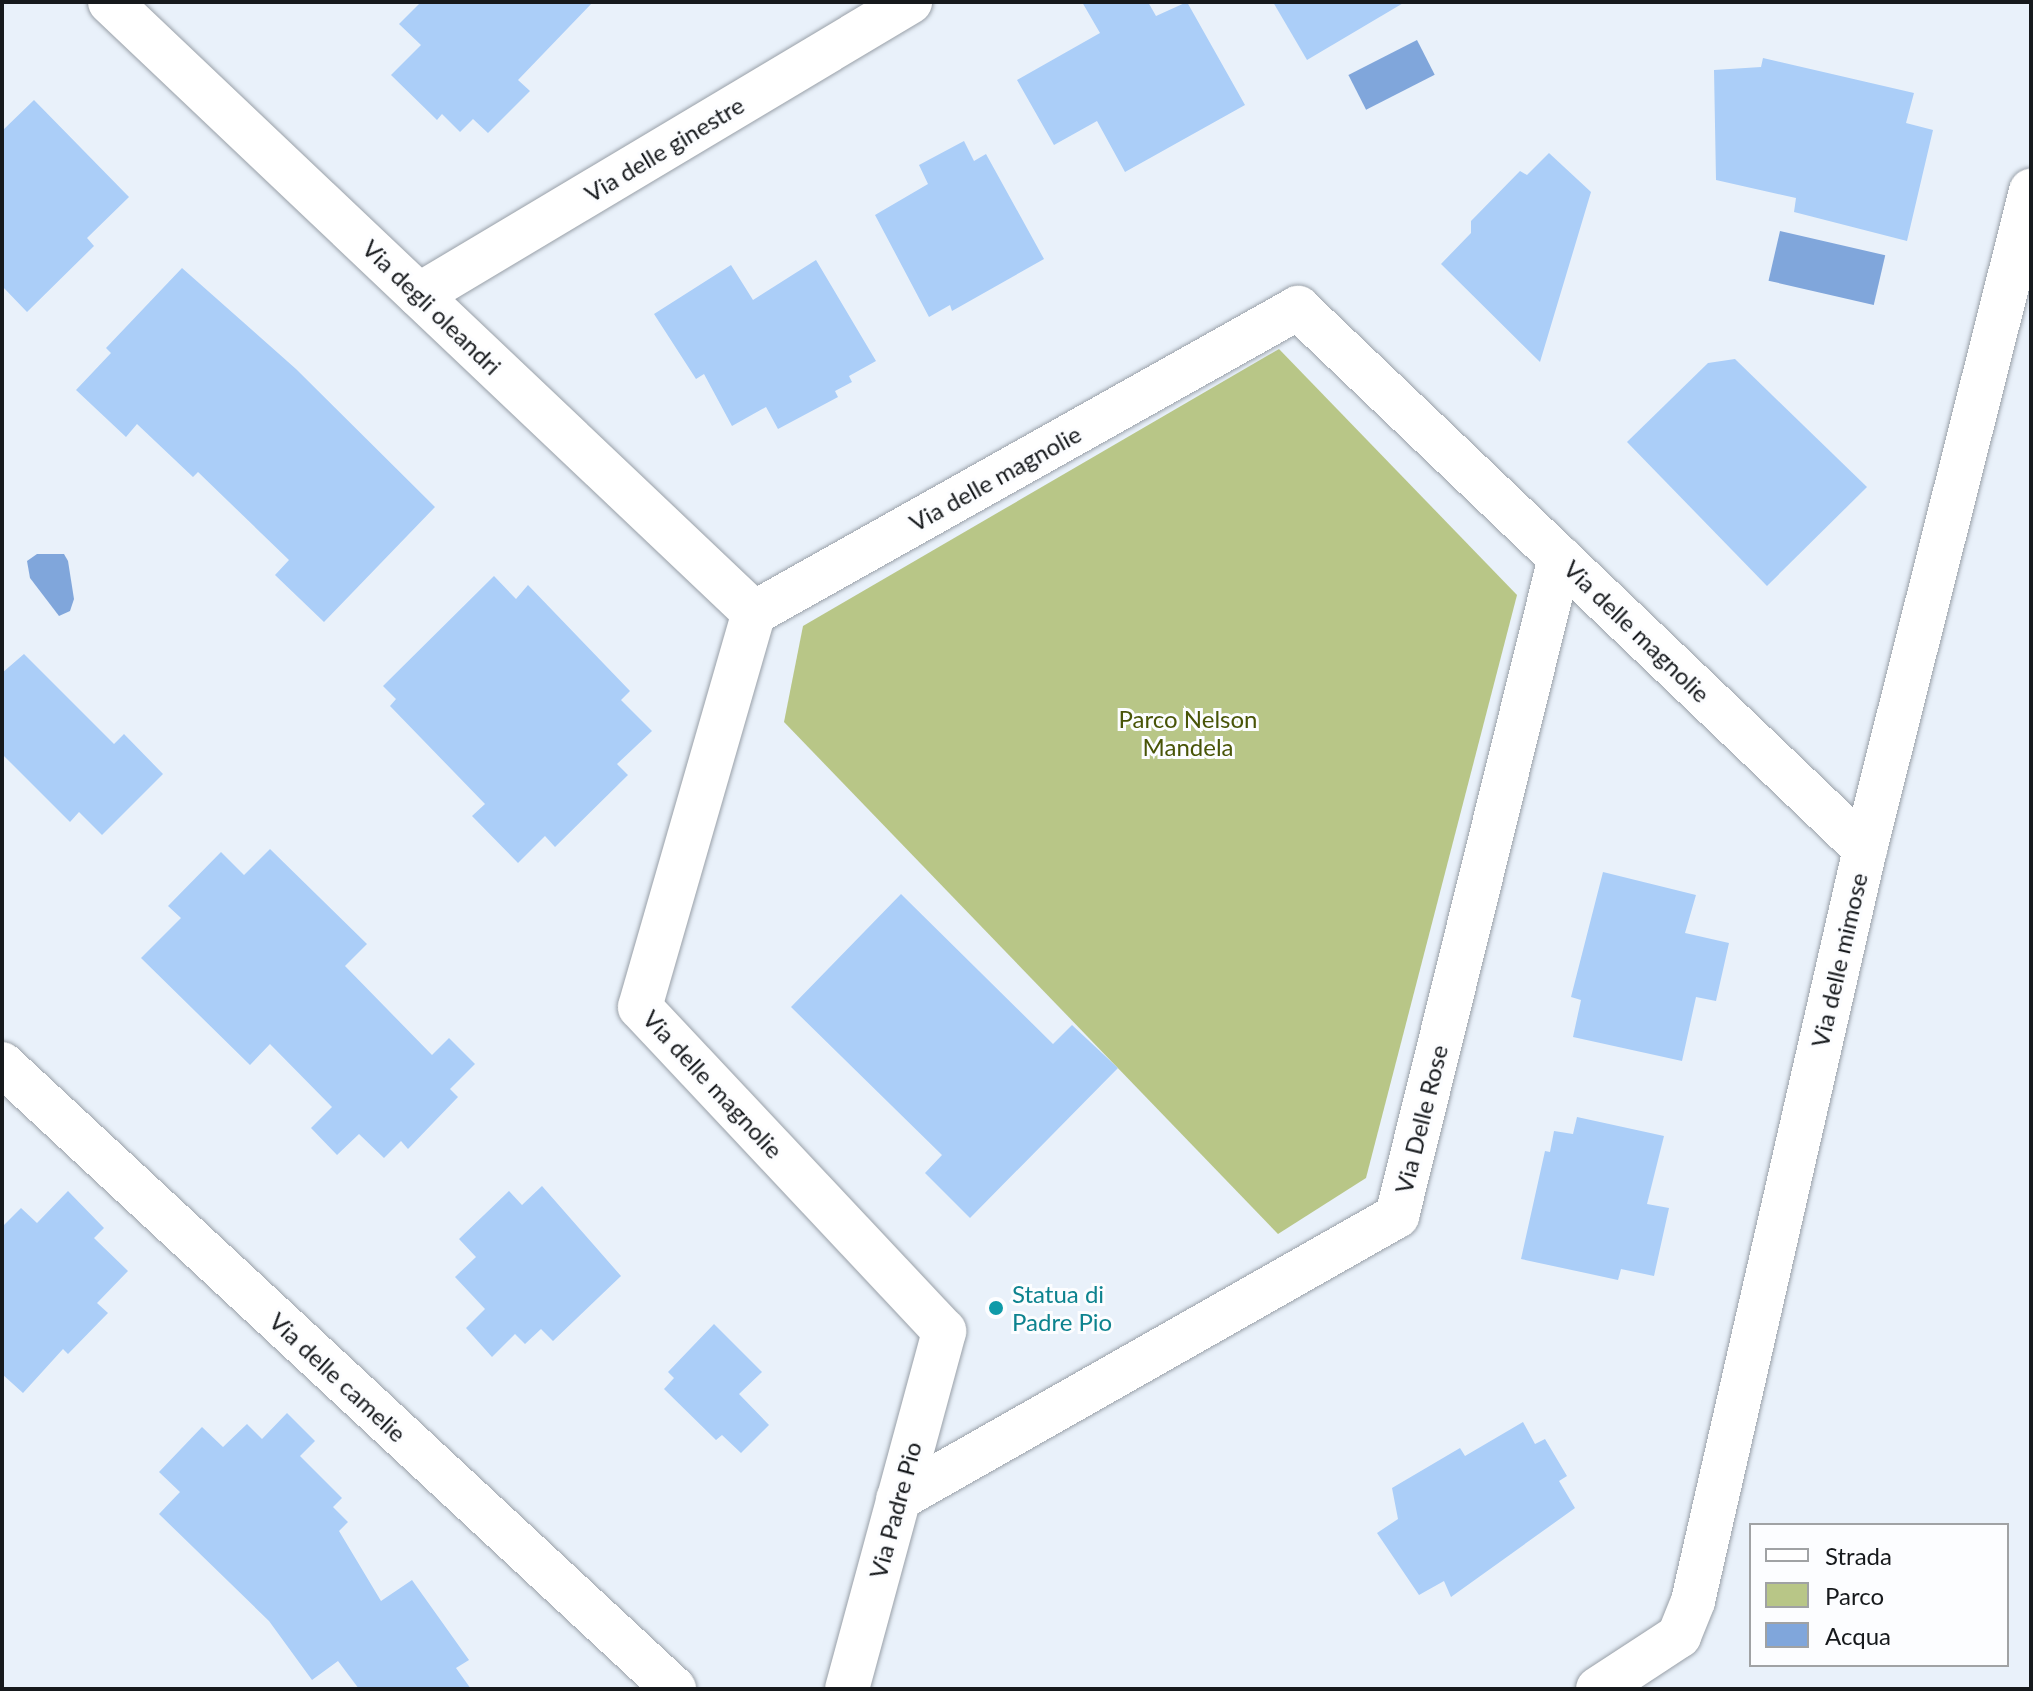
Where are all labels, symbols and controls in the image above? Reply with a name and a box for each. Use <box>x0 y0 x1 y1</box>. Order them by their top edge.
street label: Via delle ginestre <box>579 90 749 208</box>
street label: Via degli oleandri <box>357 234 507 380</box>
street label: Via delle magnolie <box>904 419 1086 537</box>
street label: Via delle magnolie <box>1558 554 1716 708</box>
park label: Parco Nelson Mandela <box>1119 705 1257 761</box>
street label: Via delle mimose <box>1805 870 1873 1050</box>
street label: Via delle magnolie <box>637 1004 789 1164</box>
street label: Via Delle Rose <box>1389 1042 1453 1196</box>
place label: Statua di Padre Pio <box>1012 1280 1112 1336</box>
marker: Statua di Padre Pio <box>987 1299 1005 1317</box>
street label: Via delle camelie <box>264 1306 412 1448</box>
street label: Via Padre Pio <box>863 1439 927 1581</box>
legend <box>1749 1523 2009 1667</box>
text: Strada <box>1825 1541 1892 1570</box>
text: Parco <box>1825 1581 1884 1610</box>
text: Acqua <box>1825 1621 1891 1650</box>

